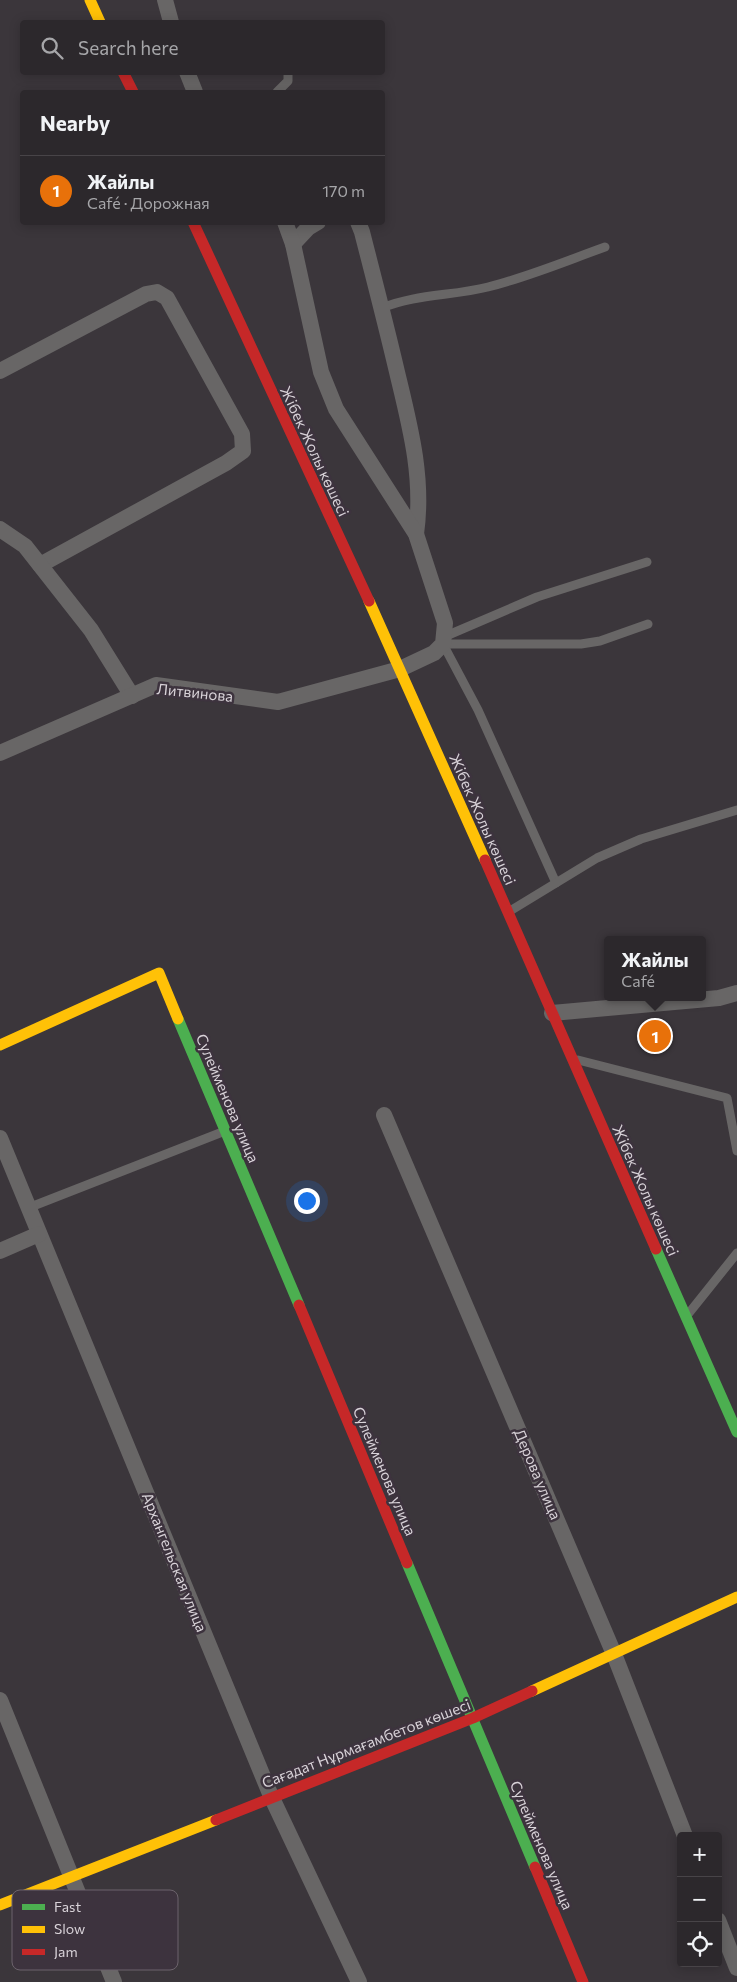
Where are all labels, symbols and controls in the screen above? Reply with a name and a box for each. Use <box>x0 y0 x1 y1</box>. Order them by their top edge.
search box <box>20 20 385 75</box>
icon: search <box>38 34 66 62</box>
text: Search here <box>78 36 178 59</box>
text: Nearby <box>40 110 110 135</box>
text: Жайлы <box>87 170 154 193</box>
text: 1 <box>52 181 60 200</box>
text: 170 m <box>322 181 365 200</box>
text: Café · Дорожная <box>87 193 210 212</box>
street label: Жібек Жолы көшесі <box>277 383 353 519</box>
street label: Литвинова <box>156 679 234 705</box>
street label: Жібек Жолы көшесі <box>446 751 520 887</box>
popup <box>604 936 706 1001</box>
text: Жайлы <box>621 948 689 971</box>
text: Café <box>621 971 655 990</box>
pin: 1 <box>639 1017 671 1055</box>
street label: Сулейменова улица <box>193 1031 263 1165</box>
street label: Жібек Жолы көшесі <box>609 1122 683 1258</box>
your location <box>294 1188 320 1214</box>
street label: Сулейменова улица <box>350 1404 420 1538</box>
street label: Дерова улица <box>511 1426 565 1522</box>
street label: Архангельская улица <box>139 1490 211 1634</box>
street label: Сағадат Нұрмағамбетов көшесі <box>259 1695 473 1791</box>
street label: Сулейменова улица <box>507 1778 577 1912</box>
map controls <box>677 1832 722 1967</box>
button: + <box>677 1832 722 1877</box>
button: − <box>677 1877 722 1922</box>
legend <box>12 1890 178 1970</box>
text: Fast <box>54 1898 81 1915</box>
text: Slow <box>54 1920 85 1937</box>
button: locate <box>677 1922 722 1967</box>
text: Jam <box>54 1943 78 1960</box>

